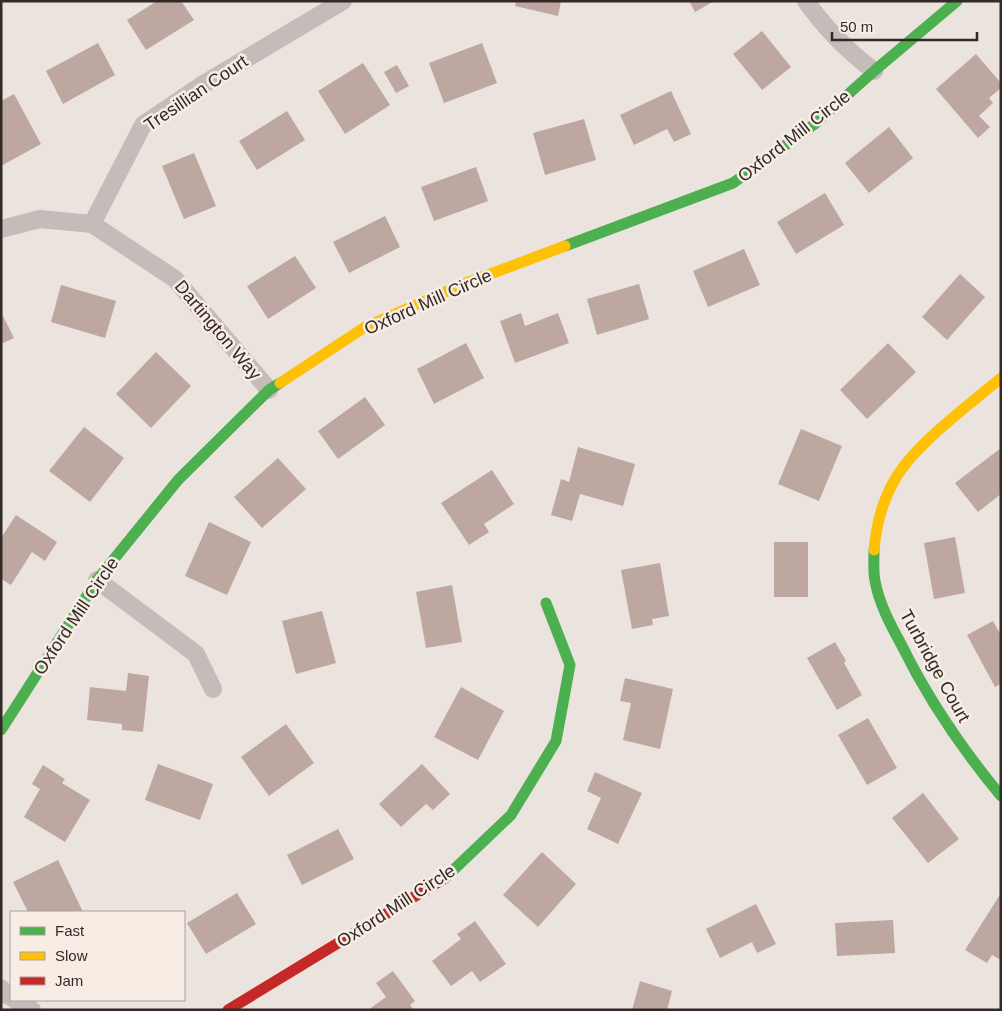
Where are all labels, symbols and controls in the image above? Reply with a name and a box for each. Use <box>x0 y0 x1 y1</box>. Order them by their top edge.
scale bar <box>832 10 977 42</box>
text: 50 m <box>840 18 873 35</box>
street label: Tresillian Court <box>141 51 251 135</box>
street label: Oxford Mill Circle <box>734 86 854 186</box>
street label: Oxford Mill Circle <box>361 265 495 339</box>
street label: Dartington Way <box>171 276 265 384</box>
street label: Oxford Mill Circle <box>29 554 123 678</box>
street label: Turbridge Court <box>896 606 974 726</box>
street label: Oxford Mill Circle <box>333 860 459 952</box>
legend <box>10 911 185 1001</box>
text: Fast <box>55 922 85 939</box>
text: Slow <box>55 947 88 964</box>
text: Jam <box>55 972 83 989</box>

